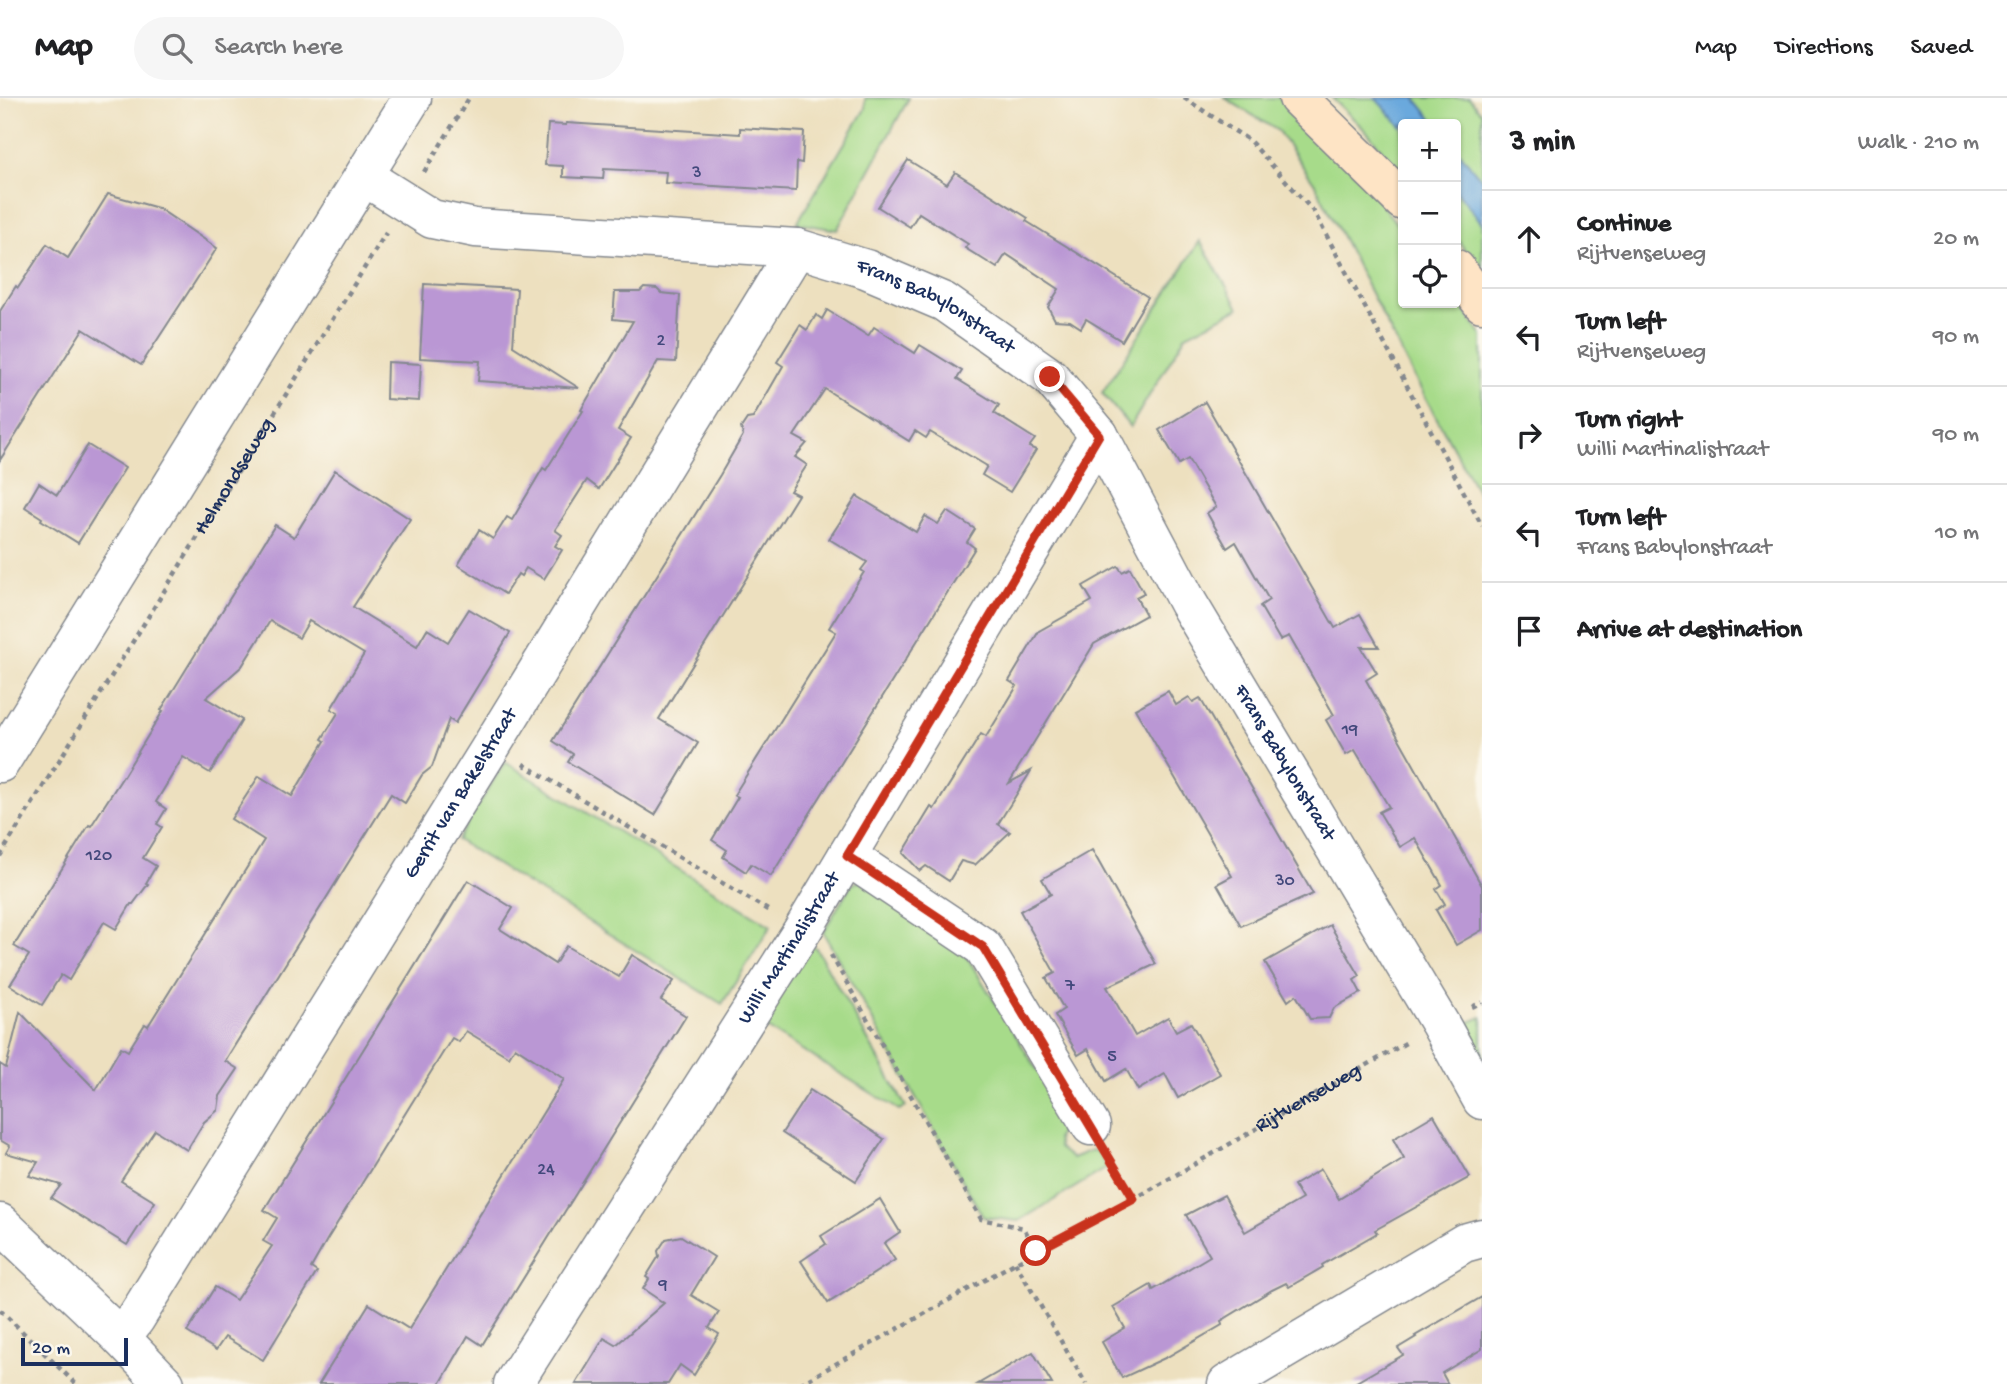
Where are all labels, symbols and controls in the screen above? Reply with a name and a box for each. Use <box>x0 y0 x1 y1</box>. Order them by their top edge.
search box <box>134 17 624 80</box>
text: Map <box>35 29 92 67</box>
icon: search <box>158 29 196 67</box>
text: Search here <box>214 33 343 64</box>
text: Map <box>1695 34 1737 63</box>
text: Directions <box>1775 34 1873 63</box>
text: Saved <box>1911 34 1972 63</box>
map controls <box>1398 119 1461 308</box>
button: + <box>1398 119 1461 182</box>
text: 3 min <box>1510 126 1575 161</box>
text: Walk · 210 m <box>1858 130 1979 157</box>
house number: 3 <box>691 163 702 184</box>
button: − <box>1398 182 1461 245</box>
text: Continue <box>1577 210 1671 241</box>
icon: ahead <box>1510 220 1548 258</box>
text: 20 m <box>1933 226 1979 253</box>
text: Rijtvenseweg <box>1577 241 1706 268</box>
button: locate <box>1398 245 1461 308</box>
street label: Frans Babylonstraat <box>852 254 1021 362</box>
text: Turn left <box>1577 308 1665 339</box>
icon: left <box>1510 318 1548 356</box>
text: 90 m <box>1933 324 1979 351</box>
house number: 2 <box>657 331 666 352</box>
text: Rijtvenseweg <box>1577 339 1706 366</box>
route end <box>1034 361 1065 392</box>
text: Turn right <box>1577 406 1681 437</box>
street label: Helmondseweg <box>189 414 281 540</box>
icon: right <box>1510 416 1548 454</box>
text: 90 m <box>1933 422 1979 449</box>
text: Willi Martinalistraat <box>1577 437 1768 464</box>
text: Turn left <box>1577 504 1665 535</box>
icon: left <box>1510 514 1548 552</box>
text: 10 m <box>1935 520 1979 547</box>
text: Frans Babylonstraat <box>1577 535 1771 562</box>
icon: arrive <box>1510 612 1548 650</box>
text: Arrive at destination <box>1577 616 1802 647</box>
street label: Frans Babylonstraat <box>1227 680 1341 848</box>
street label: Gerrit van Bakelstraat <box>399 702 525 884</box>
house number: 19 <box>1341 720 1358 741</box>
house number: 120 <box>85 846 112 867</box>
street label: Willi Martinalistraat <box>733 866 848 1029</box>
house number: 30 <box>1274 871 1295 892</box>
house number: 7 <box>1064 976 1075 997</box>
house number: 5 <box>1107 1047 1117 1068</box>
street label: Rijtvenseweg <box>1251 1059 1366 1139</box>
house number: 24 <box>537 1160 555 1181</box>
route start <box>1020 1235 1051 1266</box>
house number: 9 <box>657 1275 668 1296</box>
scale bar <box>21 1335 128 1367</box>
text: 20 m <box>32 1338 70 1361</box>

